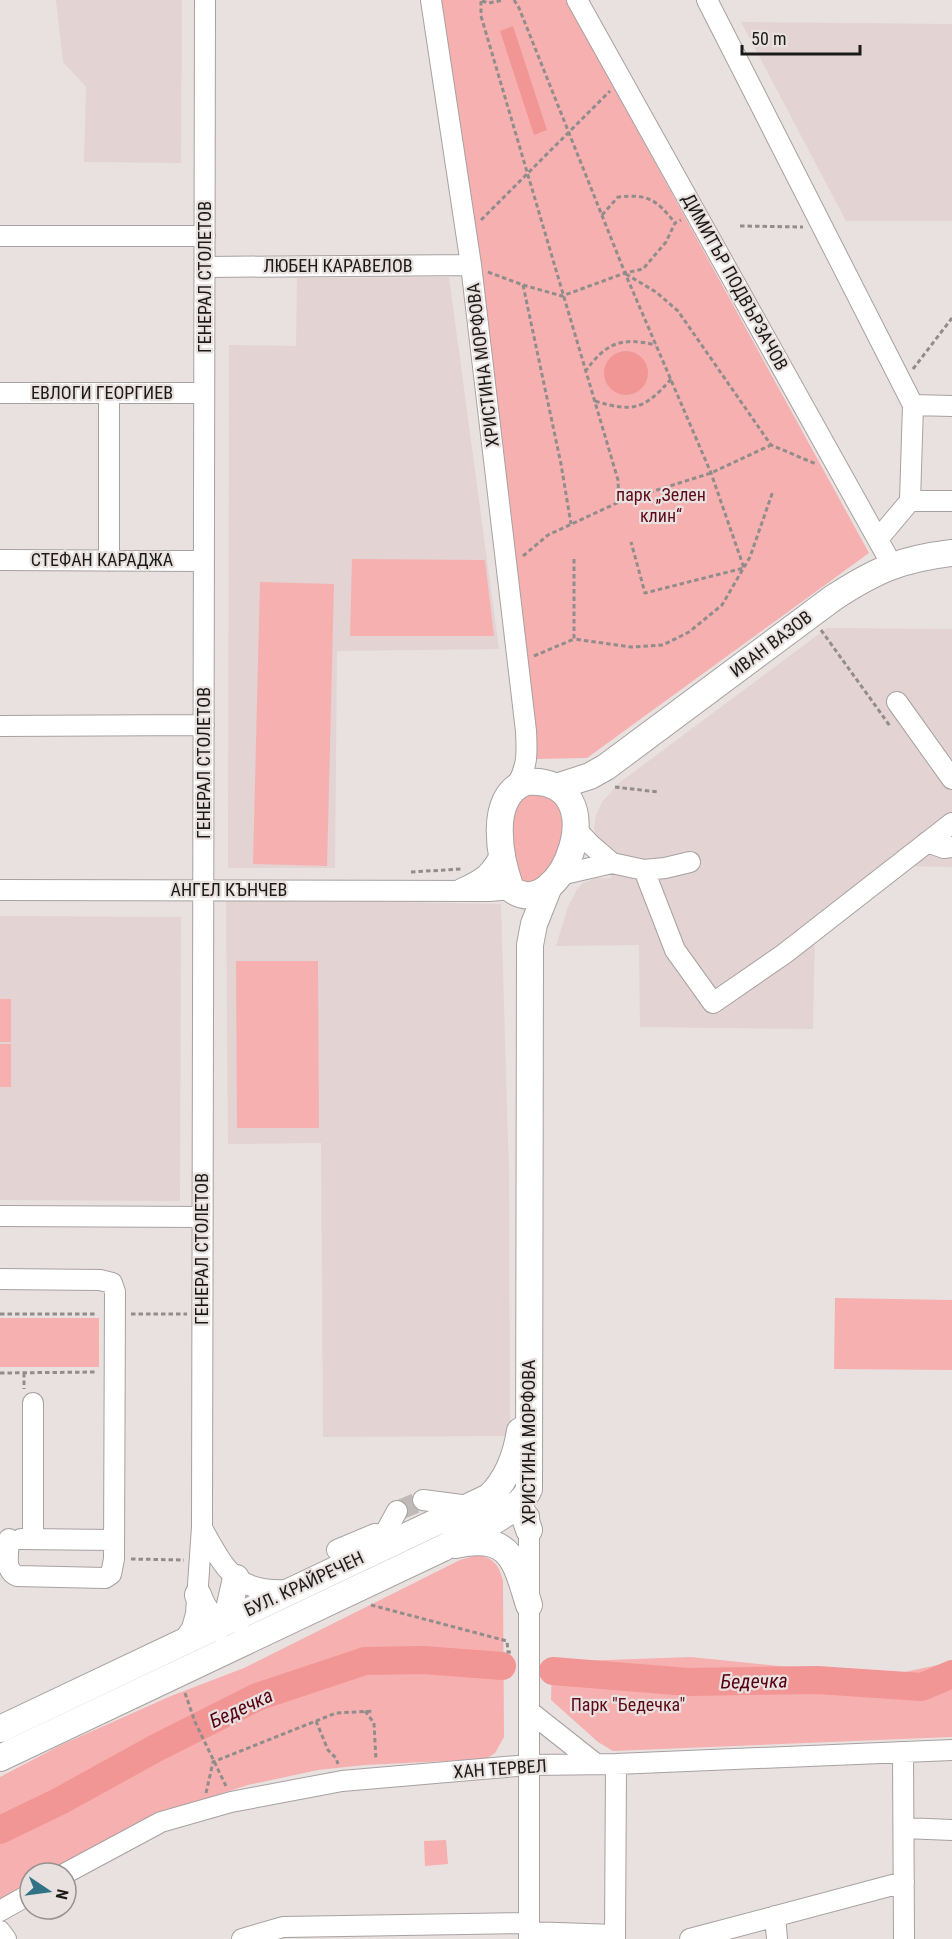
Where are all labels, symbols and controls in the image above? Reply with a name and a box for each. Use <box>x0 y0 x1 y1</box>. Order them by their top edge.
scale bar <box>742 18 860 56</box>
text: 50 m <box>751 28 786 49</box>
street label: ДИМИТЪР ПОДВЪРЗАЧОВ <box>678 190 793 374</box>
street label: ГЕНЕРАЛ СТОЛЕТОВ <box>194 201 215 353</box>
street label: ЛЮБЕН КАРАВЕЛОВ <box>263 255 413 276</box>
street label: ХРИСТИНА МОРФОВА <box>462 281 503 448</box>
street label: ЕВЛОГИ ГЕОРГИЕВ <box>31 382 173 403</box>
park label: парк „Зелен клин“ <box>616 484 706 526</box>
street label: СТЕФАН КАРАДЖА <box>31 549 174 570</box>
street label: ИВАН ВАЗОВ <box>726 606 816 681</box>
street label: ГЕНЕРАЛ СТОЛЕТОВ <box>193 687 214 839</box>
street label: АНГЕЛ КЪНЧЕВ <box>171 879 287 900</box>
street label: ГЕНЕРАЛ СТОЛЕТОВ <box>191 1173 212 1325</box>
street label: ХРИСТИНА МОРФОВА <box>518 1359 539 1524</box>
street label: БУЛ. КРАЙРЕЧЕН <box>241 1547 367 1620</box>
water label: Бедечка <box>720 1668 788 1694</box>
water label: Бедечка <box>205 1683 277 1733</box>
park label: Парк "Бедечка" <box>571 1694 685 1715</box>
street label: ХАН ТЕРВЕЛ <box>453 1755 547 1782</box>
north arrow <box>18 1861 78 1921</box>
text: N <box>52 1887 72 1901</box>

